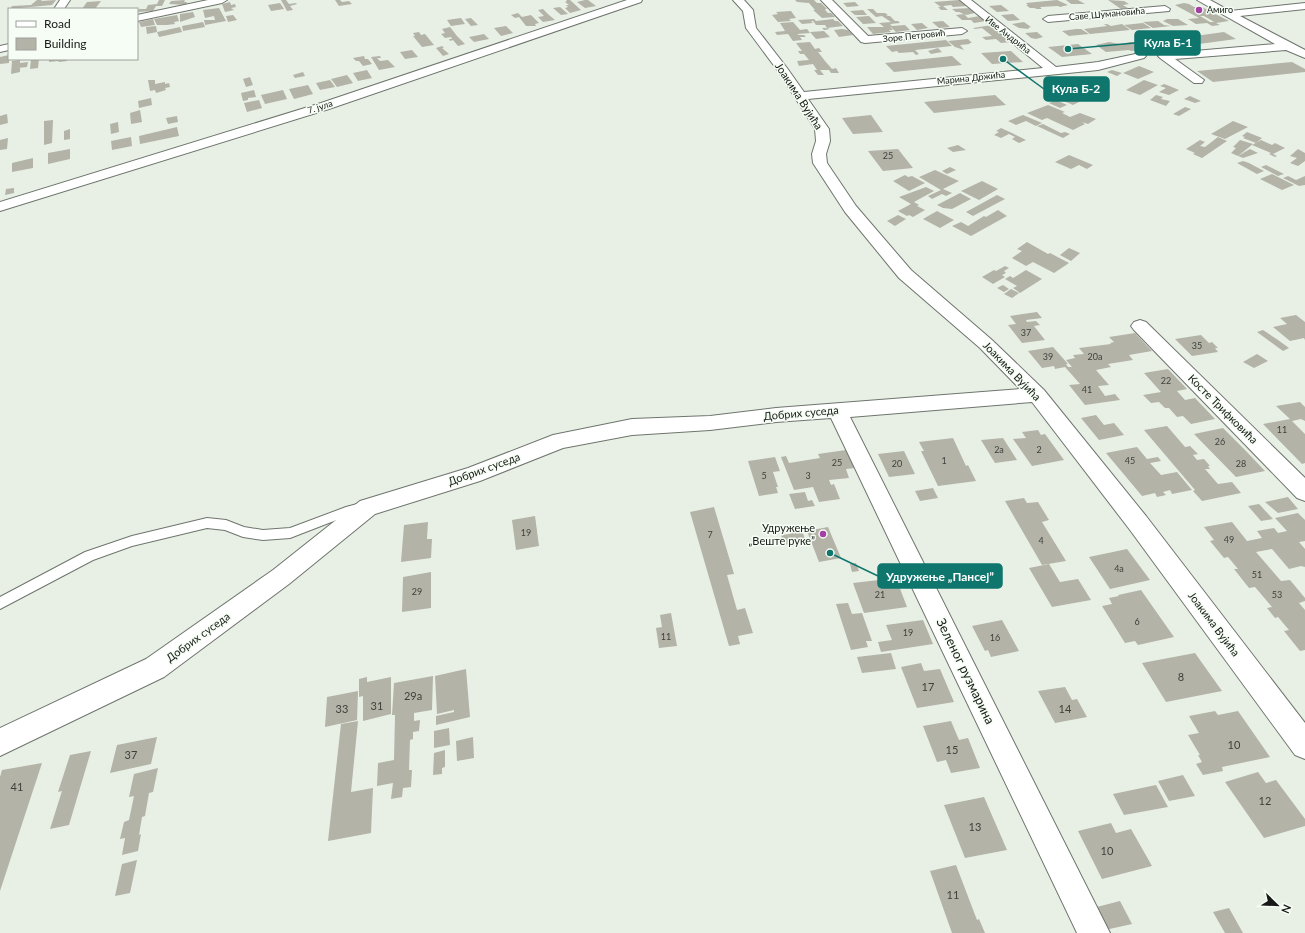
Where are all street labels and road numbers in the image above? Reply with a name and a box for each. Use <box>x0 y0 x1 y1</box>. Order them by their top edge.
street label: Саве Шумановића <box>1068 5 1145 22</box>
street label: Иве Андрића <box>983 13 1033 56</box>
street label: Зоре Петровић <box>882 27 946 44</box>
street label: Јоакима Вујића <box>773 60 826 132</box>
street label: Марина Држића <box>936 68 1006 87</box>
street label: 7. јула <box>306 97 334 116</box>
street label: Јоакима Вујића <box>981 338 1044 403</box>
street label: Косте Трифковића <box>1186 371 1261 446</box>
street label: Добрих суседа <box>763 403 839 422</box>
street label: Добрих суседа <box>446 449 522 488</box>
street label: Јоакима Вујића <box>1186 589 1243 659</box>
street label: Добрих суседа <box>163 609 232 664</box>
street label: Зеленог рузмарина <box>933 615 999 727</box>

